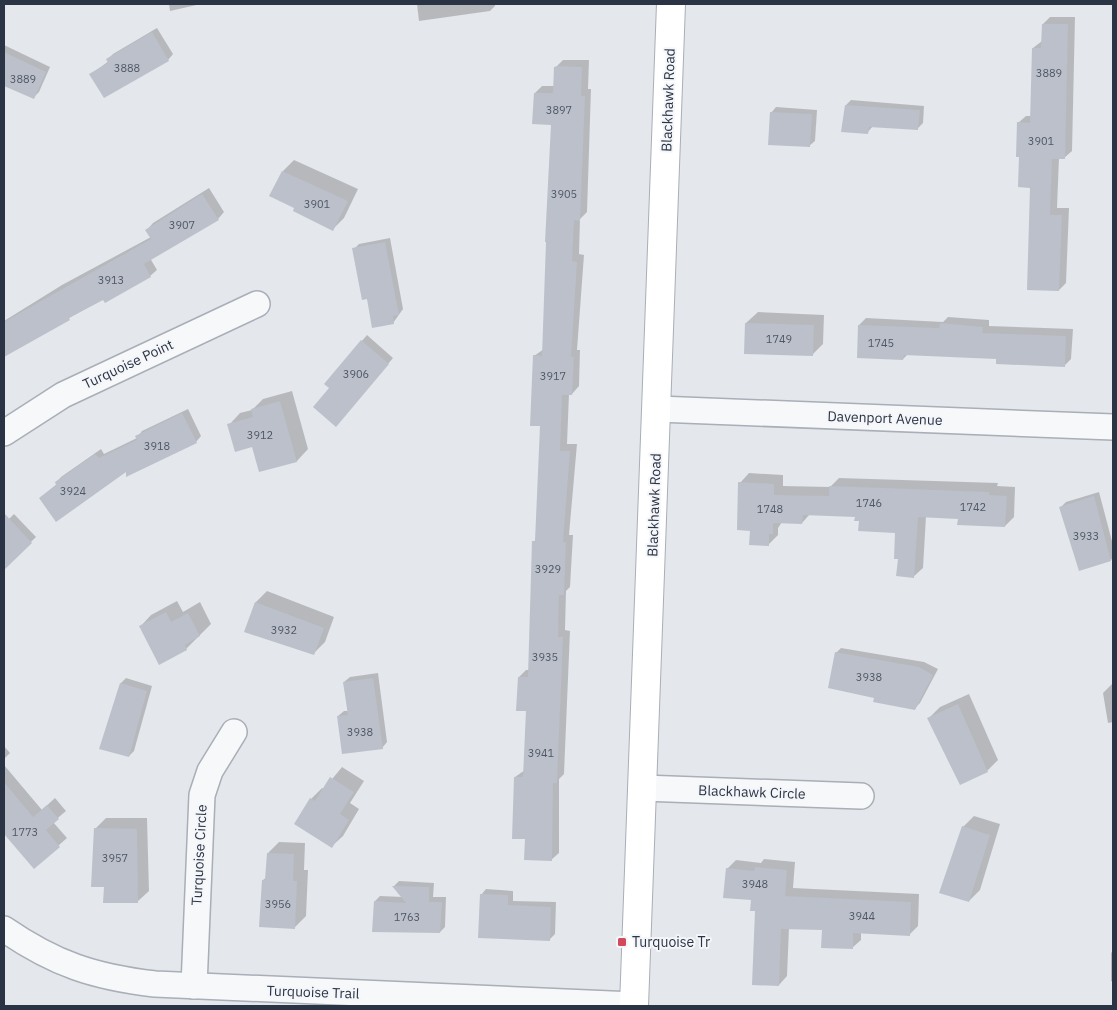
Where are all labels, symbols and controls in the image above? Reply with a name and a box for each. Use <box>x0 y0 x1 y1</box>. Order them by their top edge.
street label: Blackhawk Road <box>657 48 679 152</box>
house number: 3888 <box>114 61 140 75</box>
house number: 3889 <box>1036 66 1062 80</box>
house number: 3889 <box>10 72 36 86</box>
house number: 3897 <box>546 103 572 117</box>
house number: 3901 <box>1028 134 1055 148</box>
house number: 3905 <box>551 187 577 201</box>
house number: 3901 <box>304 197 331 211</box>
house number: 3907 <box>169 218 195 232</box>
house number: 3913 <box>98 273 124 287</box>
house number: 1749 <box>766 332 792 346</box>
street label: Turquoise Point <box>80 335 176 393</box>
house number: 1745 <box>868 336 894 350</box>
house number: 3906 <box>343 367 369 381</box>
house number: 3917 <box>540 369 566 383</box>
street label: Davenport Avenue <box>827 407 943 429</box>
house number: 3912 <box>247 428 273 442</box>
house number: 3918 <box>144 439 170 453</box>
street label: Blackhawk Road <box>643 453 665 557</box>
house number: 3924 <box>60 484 87 498</box>
house number: 1746 <box>856 496 882 510</box>
house number: 1742 <box>960 500 986 514</box>
house number: 1748 <box>757 502 783 516</box>
house number: 3933 <box>1073 529 1099 543</box>
house number: 3929 <box>535 562 561 576</box>
house number: 3932 <box>271 623 297 637</box>
house number: 3935 <box>532 650 558 664</box>
house number: 3938 <box>856 670 882 684</box>
house number: 3938 <box>347 725 373 739</box>
house number: 3941 <box>528 746 555 760</box>
street label: Blackhawk Circle <box>698 781 806 803</box>
street label: Turquoise Circle <box>187 804 211 906</box>
house number: 1773 <box>12 825 38 839</box>
house number: 3957 <box>102 851 128 865</box>
house number: 3948 <box>742 877 768 891</box>
house number: 3956 <box>265 897 291 911</box>
house number: 3944 <box>849 909 876 923</box>
house number: 1763 <box>394 910 420 924</box>
place label: Turquoise Tr <box>632 933 710 951</box>
marker: Turquoise Tr <box>616 936 628 948</box>
street label: Turquoise Trail <box>266 981 360 1003</box>

